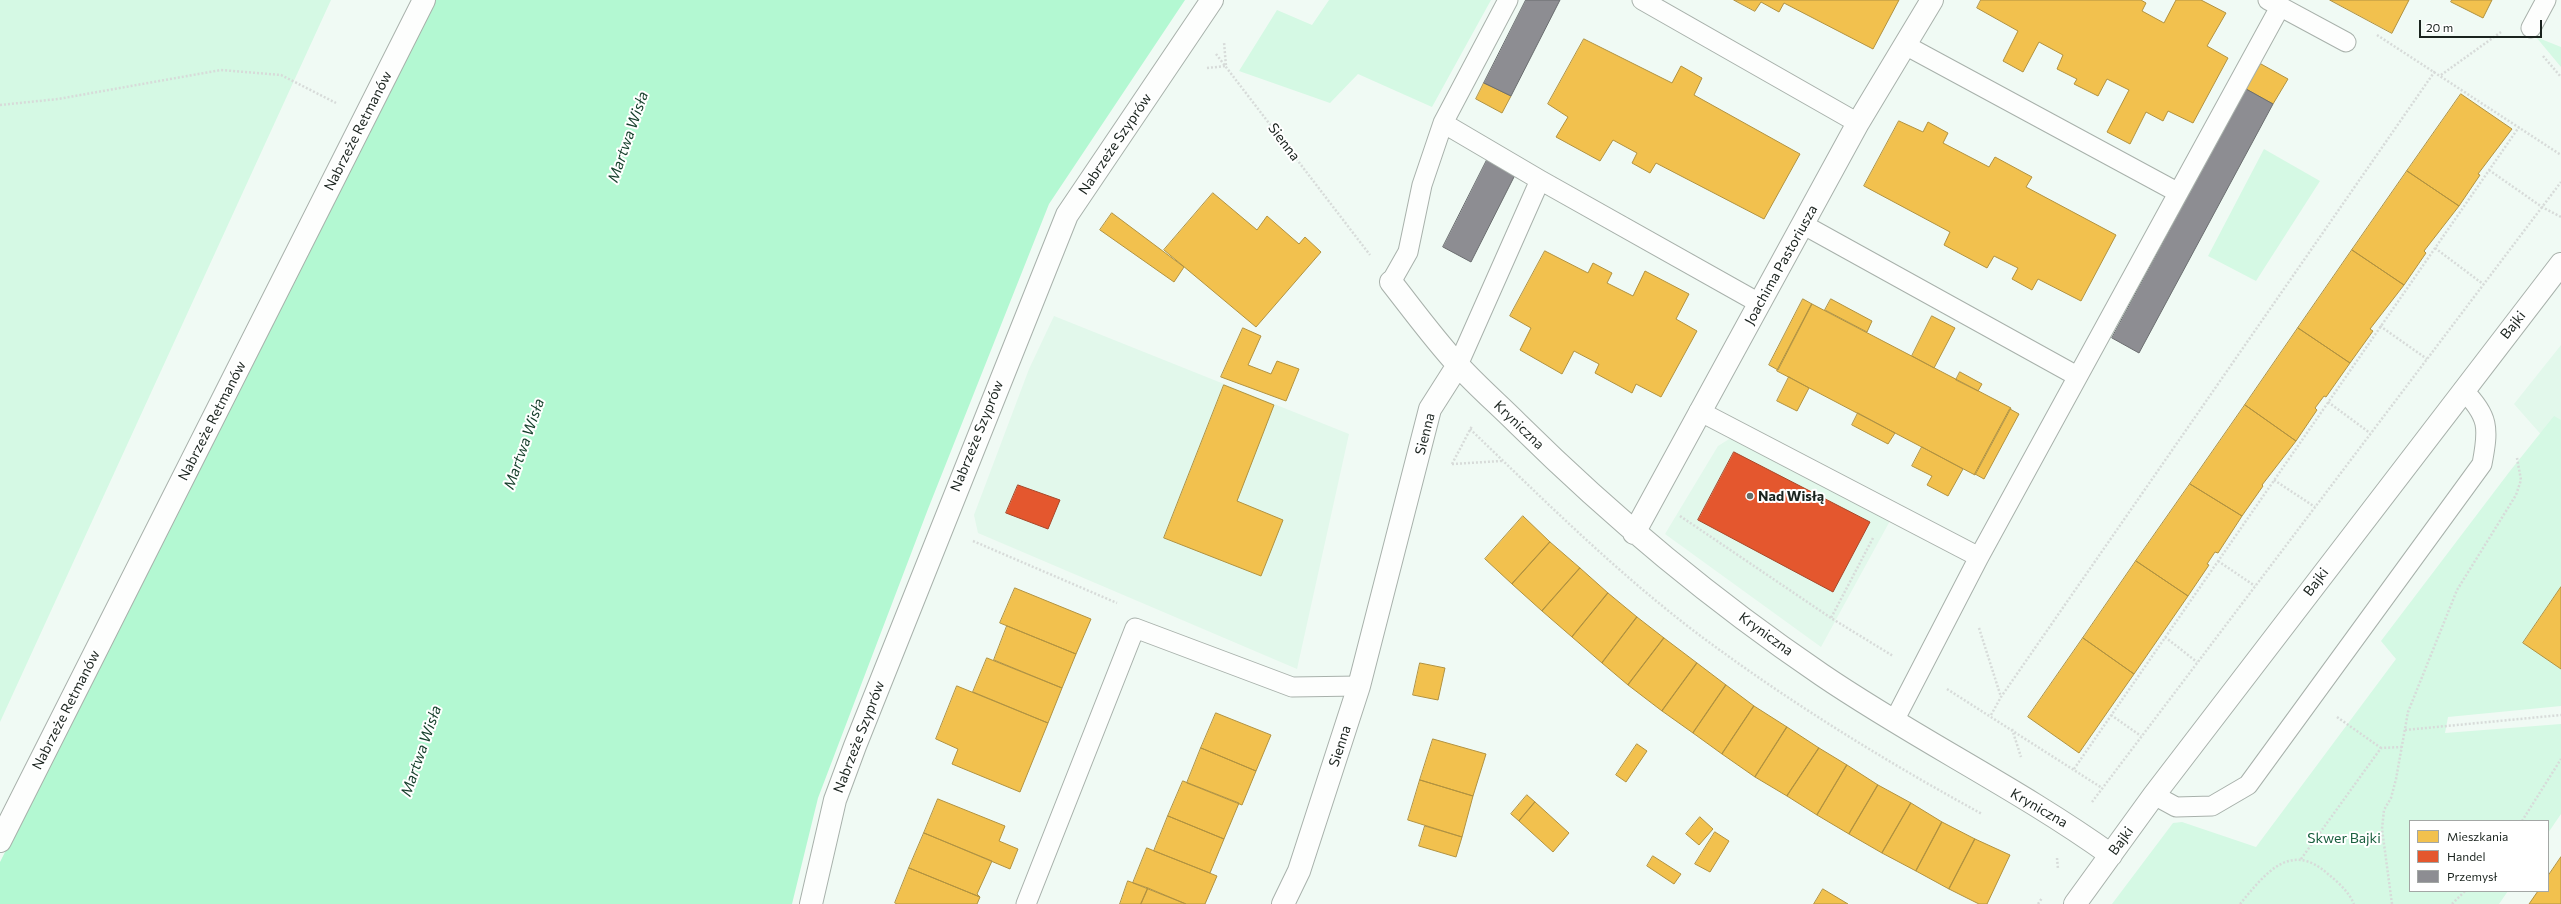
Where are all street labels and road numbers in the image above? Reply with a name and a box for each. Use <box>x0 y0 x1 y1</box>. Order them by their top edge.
street label: Nabrzeże Retmanów <box>321 68 395 194</box>
street label: Nabrzeże Szyprów <box>1075 90 1155 198</box>
street label: Sienna <box>1264 120 1304 164</box>
street label: Joachima Pastoriusza <box>1741 202 1821 328</box>
street label: Bajki <box>2497 308 2529 342</box>
street label: Nabrzeże Retmanów <box>175 358 249 484</box>
street label: Nabrzeże Szyprów <box>947 378 1007 494</box>
street label: Kryniczna <box>1490 397 1548 453</box>
street label: Sienna <box>1412 411 1438 457</box>
street label: Bajki <box>2300 565 2332 599</box>
street label: Kryniczna <box>1736 609 1796 659</box>
street label: Nabrzeże Retmanów <box>29 647 103 773</box>
street label: Nabrzeże Szyprów <box>830 679 888 795</box>
street label: Sienna <box>1325 723 1355 769</box>
street label: Kryniczna <box>2007 785 2071 831</box>
street label: Bajki <box>2105 823 2137 859</box>

